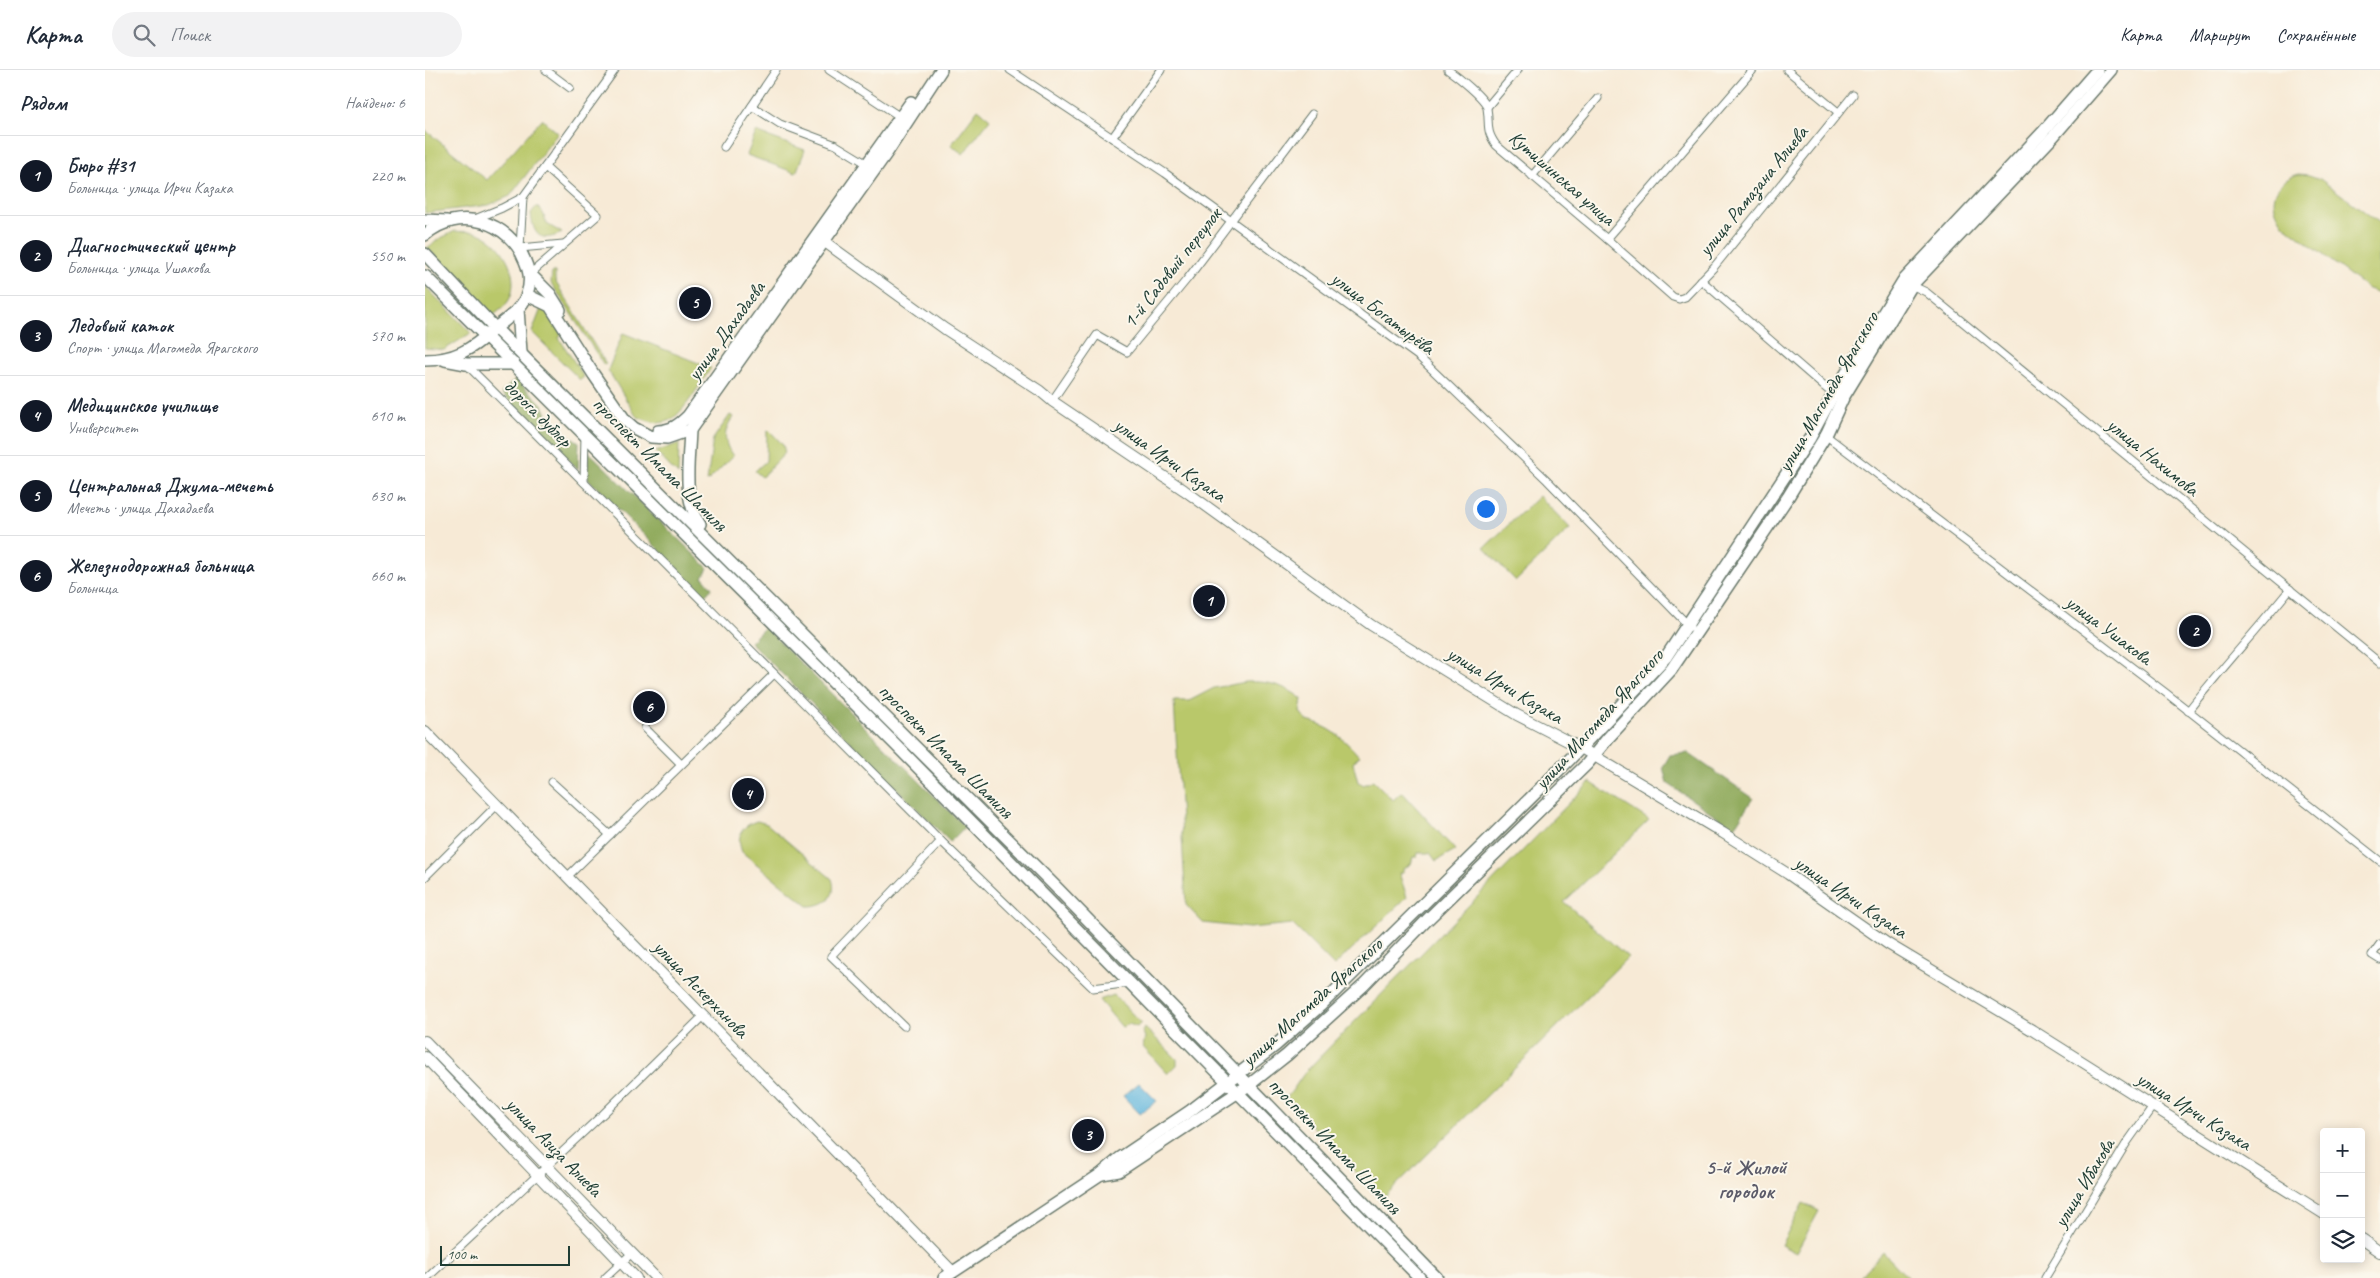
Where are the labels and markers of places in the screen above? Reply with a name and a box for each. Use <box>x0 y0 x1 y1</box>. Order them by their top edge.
pin: 5 <box>679 284 711 322</box>
pin: 1 <box>1193 582 1225 620</box>
pin: 2 <box>2179 612 2211 650</box>
pin: 6 <box>633 688 665 726</box>
pin: 4 <box>732 775 764 813</box>
pin: 3 <box>1072 1116 1104 1154</box>

